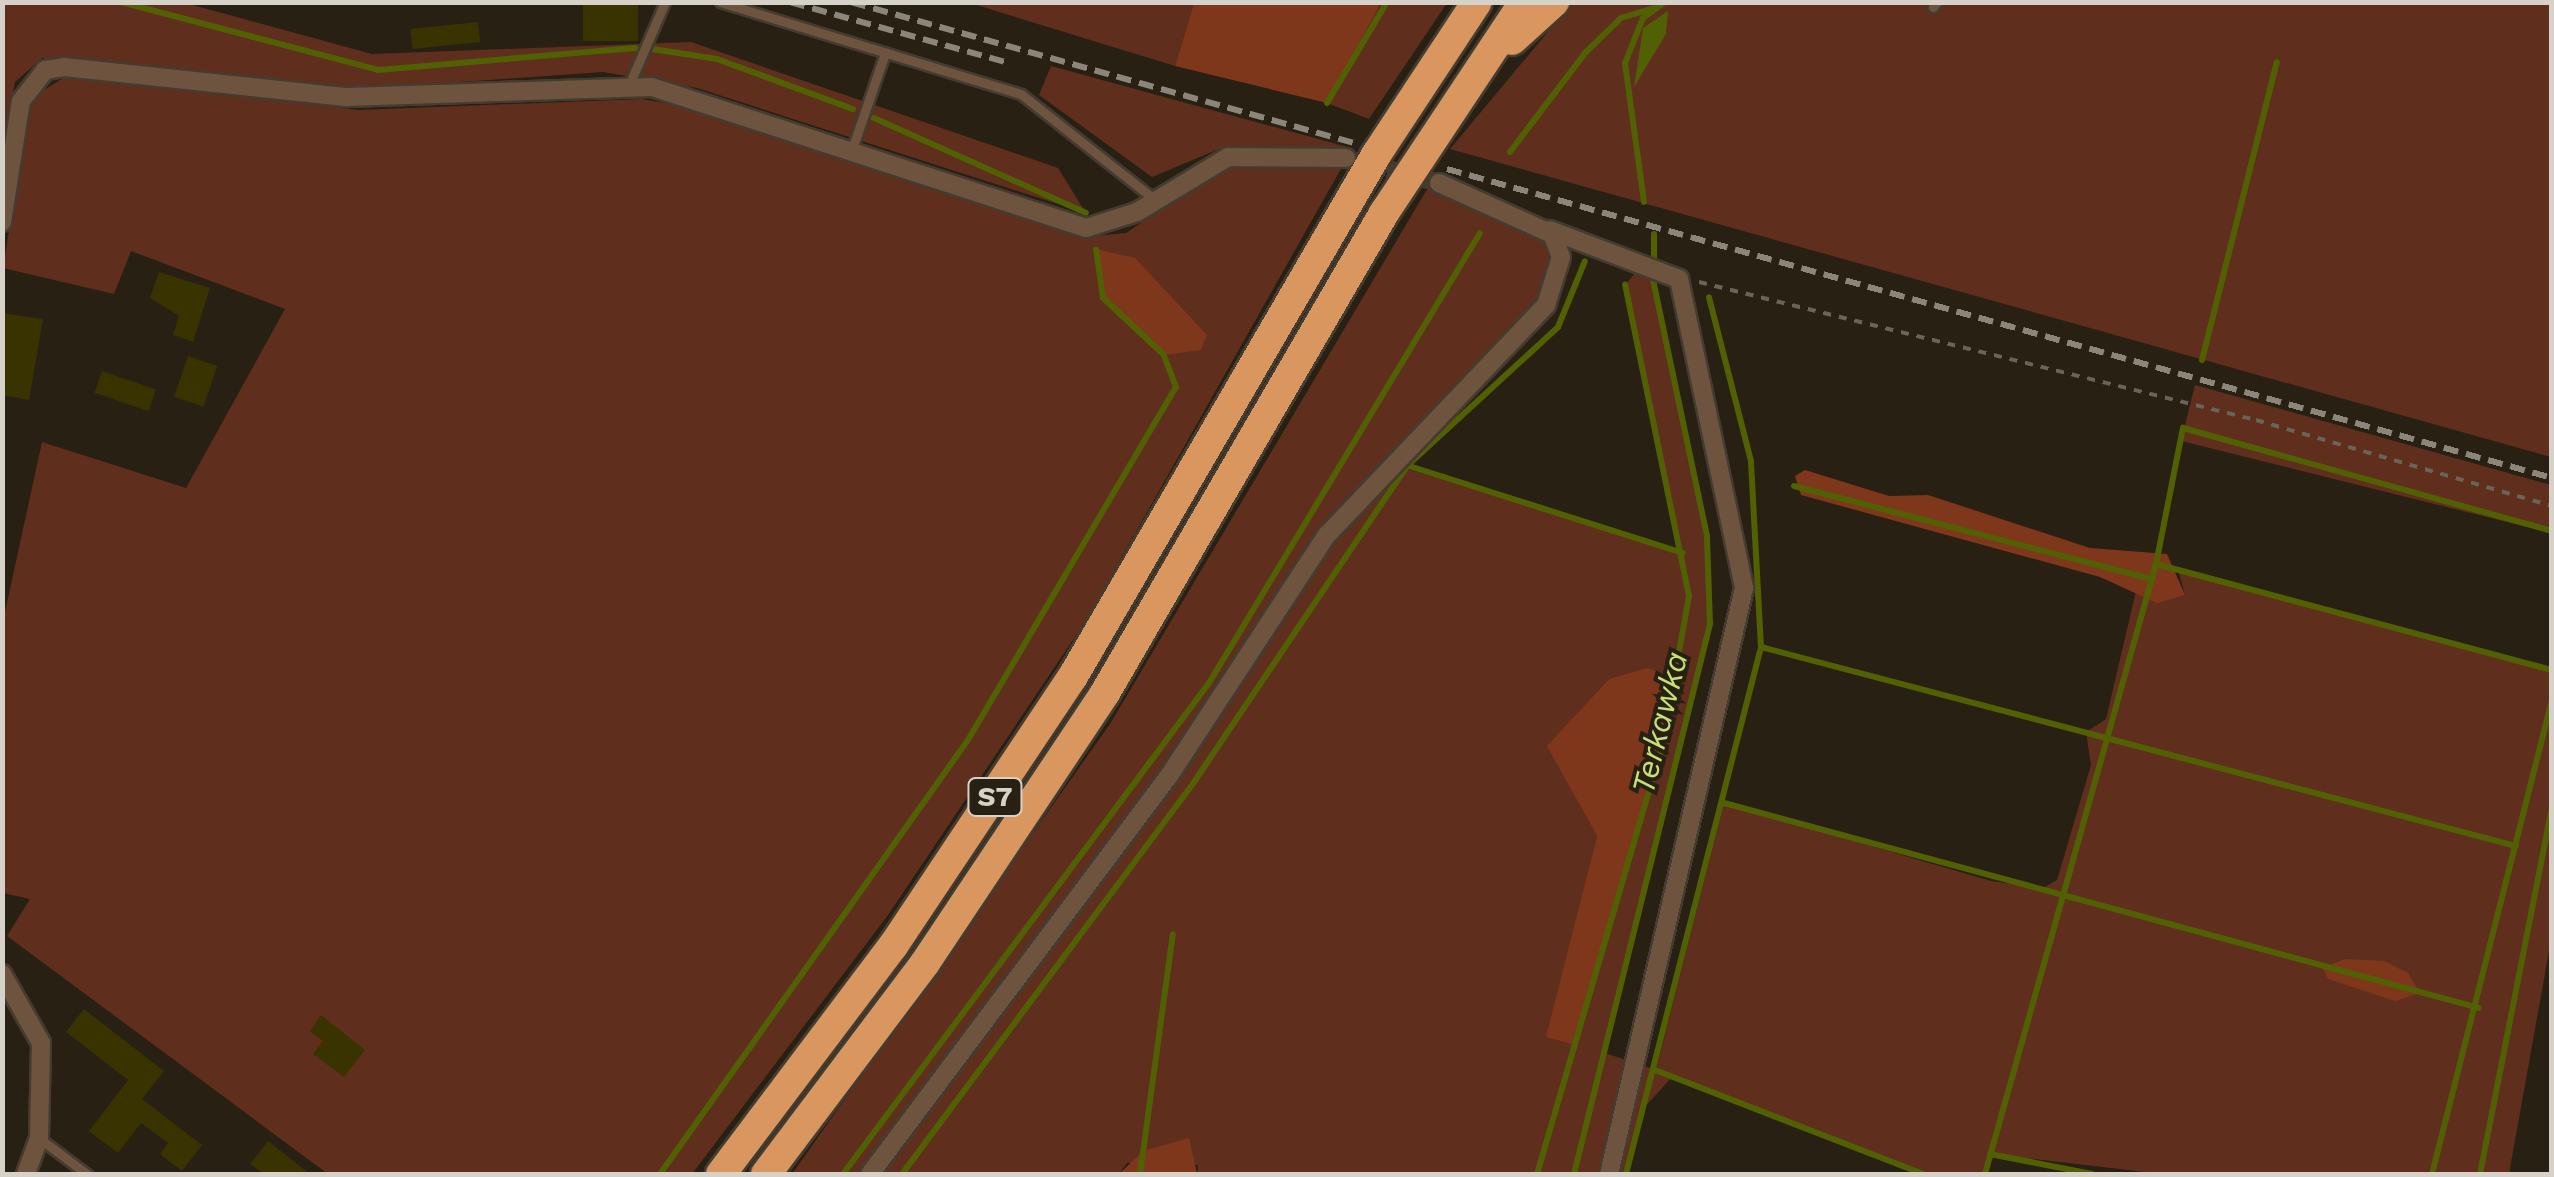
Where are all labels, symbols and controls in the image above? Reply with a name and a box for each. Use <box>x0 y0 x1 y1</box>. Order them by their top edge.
water label: Terkawka <box>1624 648 1696 798</box>
road number: S7 <box>965 774 1025 820</box>

